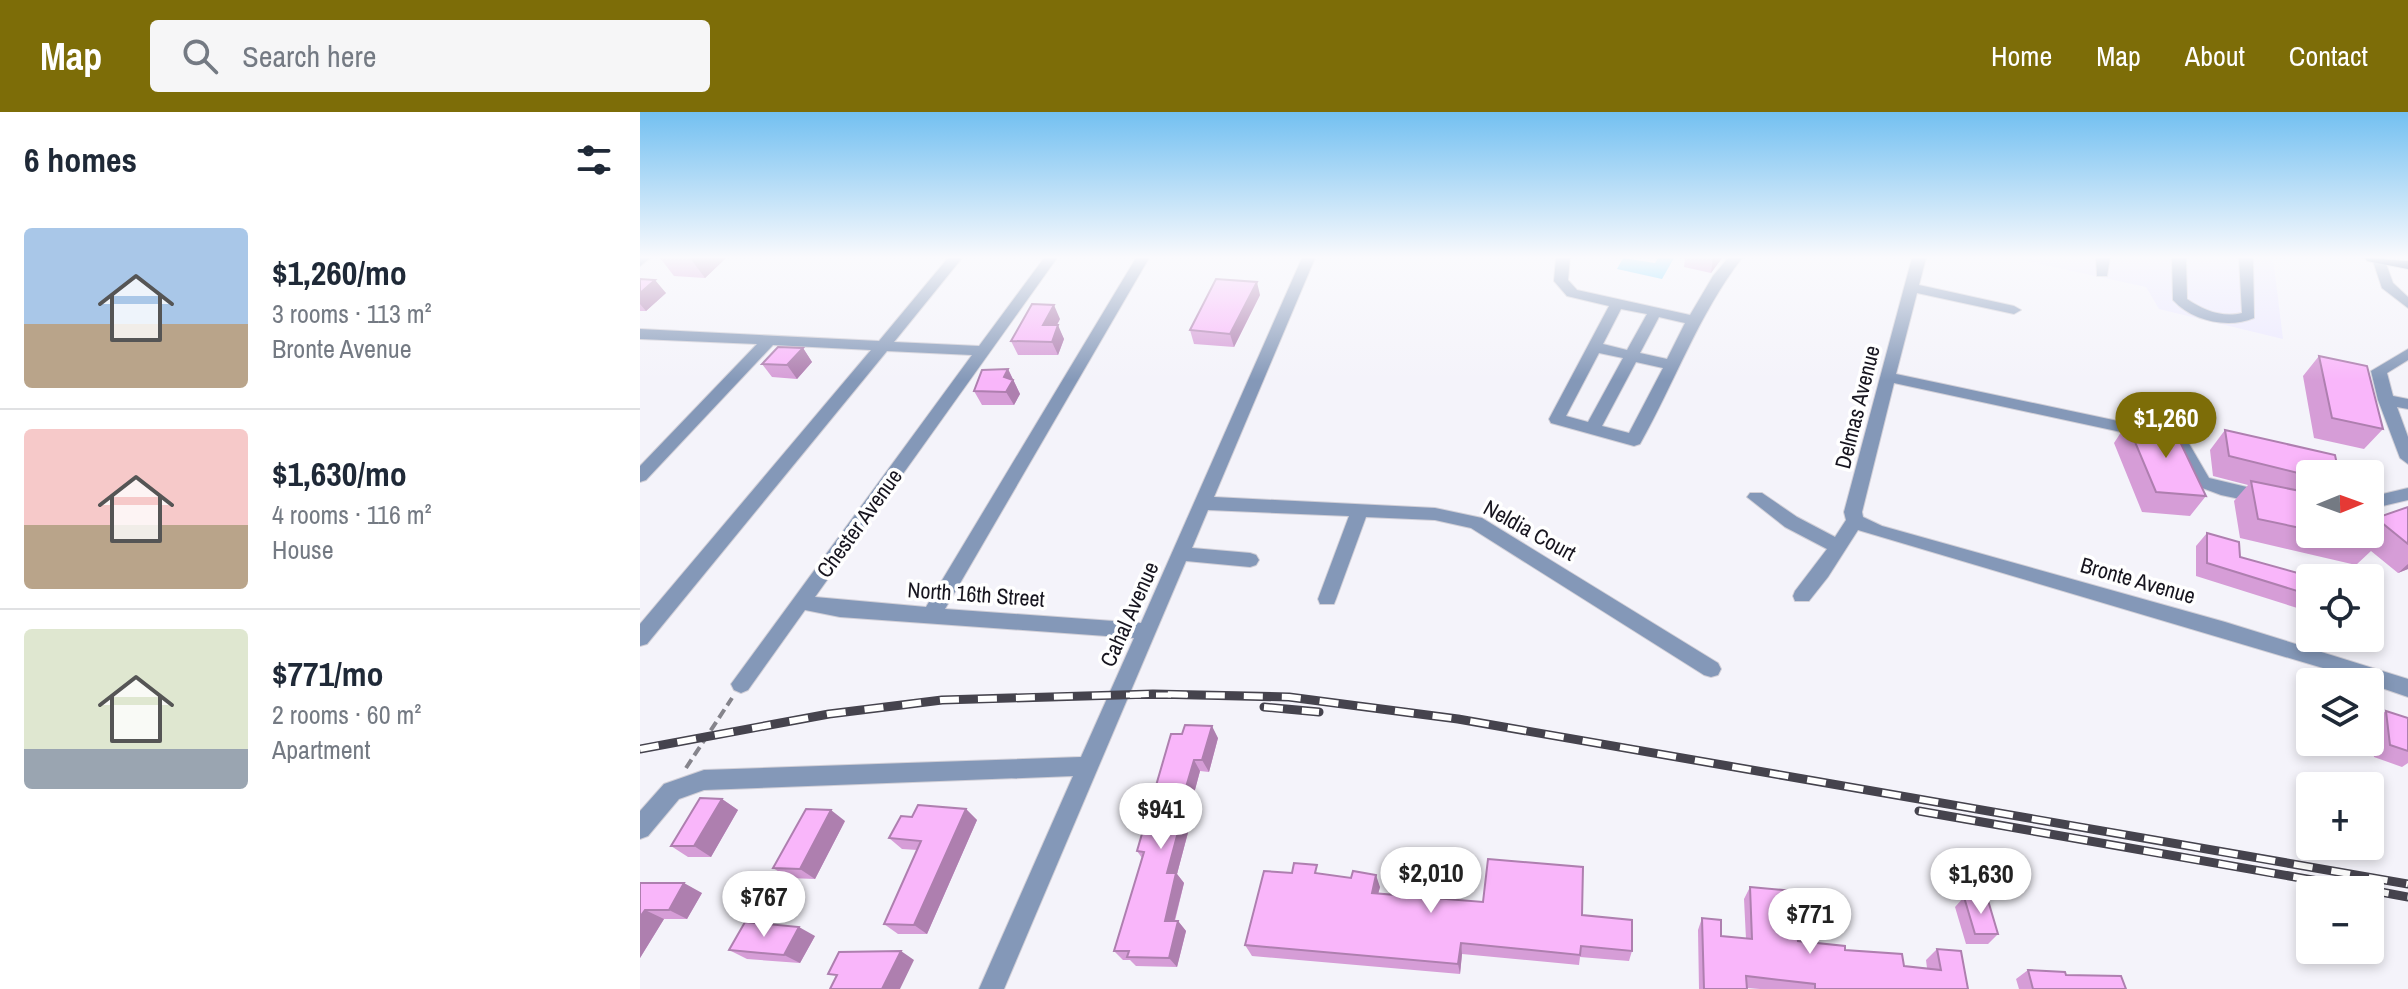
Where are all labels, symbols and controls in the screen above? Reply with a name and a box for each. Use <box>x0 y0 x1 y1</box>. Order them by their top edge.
search box <box>150 20 710 92</box>
text: Map <box>40 31 102 82</box>
icon: search <box>178 34 222 78</box>
text: Search here <box>242 36 376 76</box>
text: Home <box>1991 37 2052 75</box>
text: Map <box>2096 37 2141 75</box>
text: About <box>2185 37 2245 75</box>
text: Contact <box>2289 37 2368 75</box>
text: 6 homes <box>24 137 137 183</box>
icon: filters <box>572 138 616 182</box>
text: $1,260/mo <box>272 250 407 296</box>
icon: home <box>88 260 184 356</box>
text: 3 rooms · 113 m² <box>272 296 432 331</box>
text: Bronte Avenue <box>272 331 412 366</box>
street label: Delmas Avenue <box>1827 342 1887 472</box>
pin: $1,260 <box>2101 392 2231 460</box>
text: $1,260 <box>2133 400 2199 435</box>
text: $1,630/mo <box>272 451 407 497</box>
north arrow <box>2296 460 2384 548</box>
map controls <box>2296 460 2384 964</box>
icon: home <box>88 461 184 557</box>
street label: Chester Avenue <box>809 462 909 584</box>
street label: Neldia Court <box>1478 492 1582 568</box>
text: 4 rooms · 116 m² <box>272 497 432 532</box>
text: House <box>272 532 334 567</box>
street label: Bronte Avenue <box>2077 549 2199 611</box>
street label: Cahal Avenue <box>1093 557 1165 671</box>
button: locate <box>2296 564 2384 652</box>
street label: North 16th Street <box>906 574 1046 614</box>
text: $771/mo <box>272 651 384 697</box>
icon: home <box>88 661 184 757</box>
button: layers <box>2296 668 2384 756</box>
text: 2 rooms · 60 m² <box>272 697 421 732</box>
text: Apartment <box>272 732 370 767</box>
button: + <box>2296 772 2384 860</box>
pin: $941 <box>1114 783 1208 851</box>
text: $941 <box>1137 791 1185 826</box>
pin: $2,010 <box>1366 847 1496 915</box>
pin: $1,630 <box>1916 848 2046 916</box>
text: $2,010 <box>1398 855 1464 890</box>
text: $1,630 <box>1948 856 2014 891</box>
pin: $767 <box>717 871 811 939</box>
button: − <box>2296 876 2384 964</box>
text: $767 <box>740 879 788 914</box>
pin: $771 <box>1763 888 1857 956</box>
text: $771 <box>1786 896 1834 931</box>

